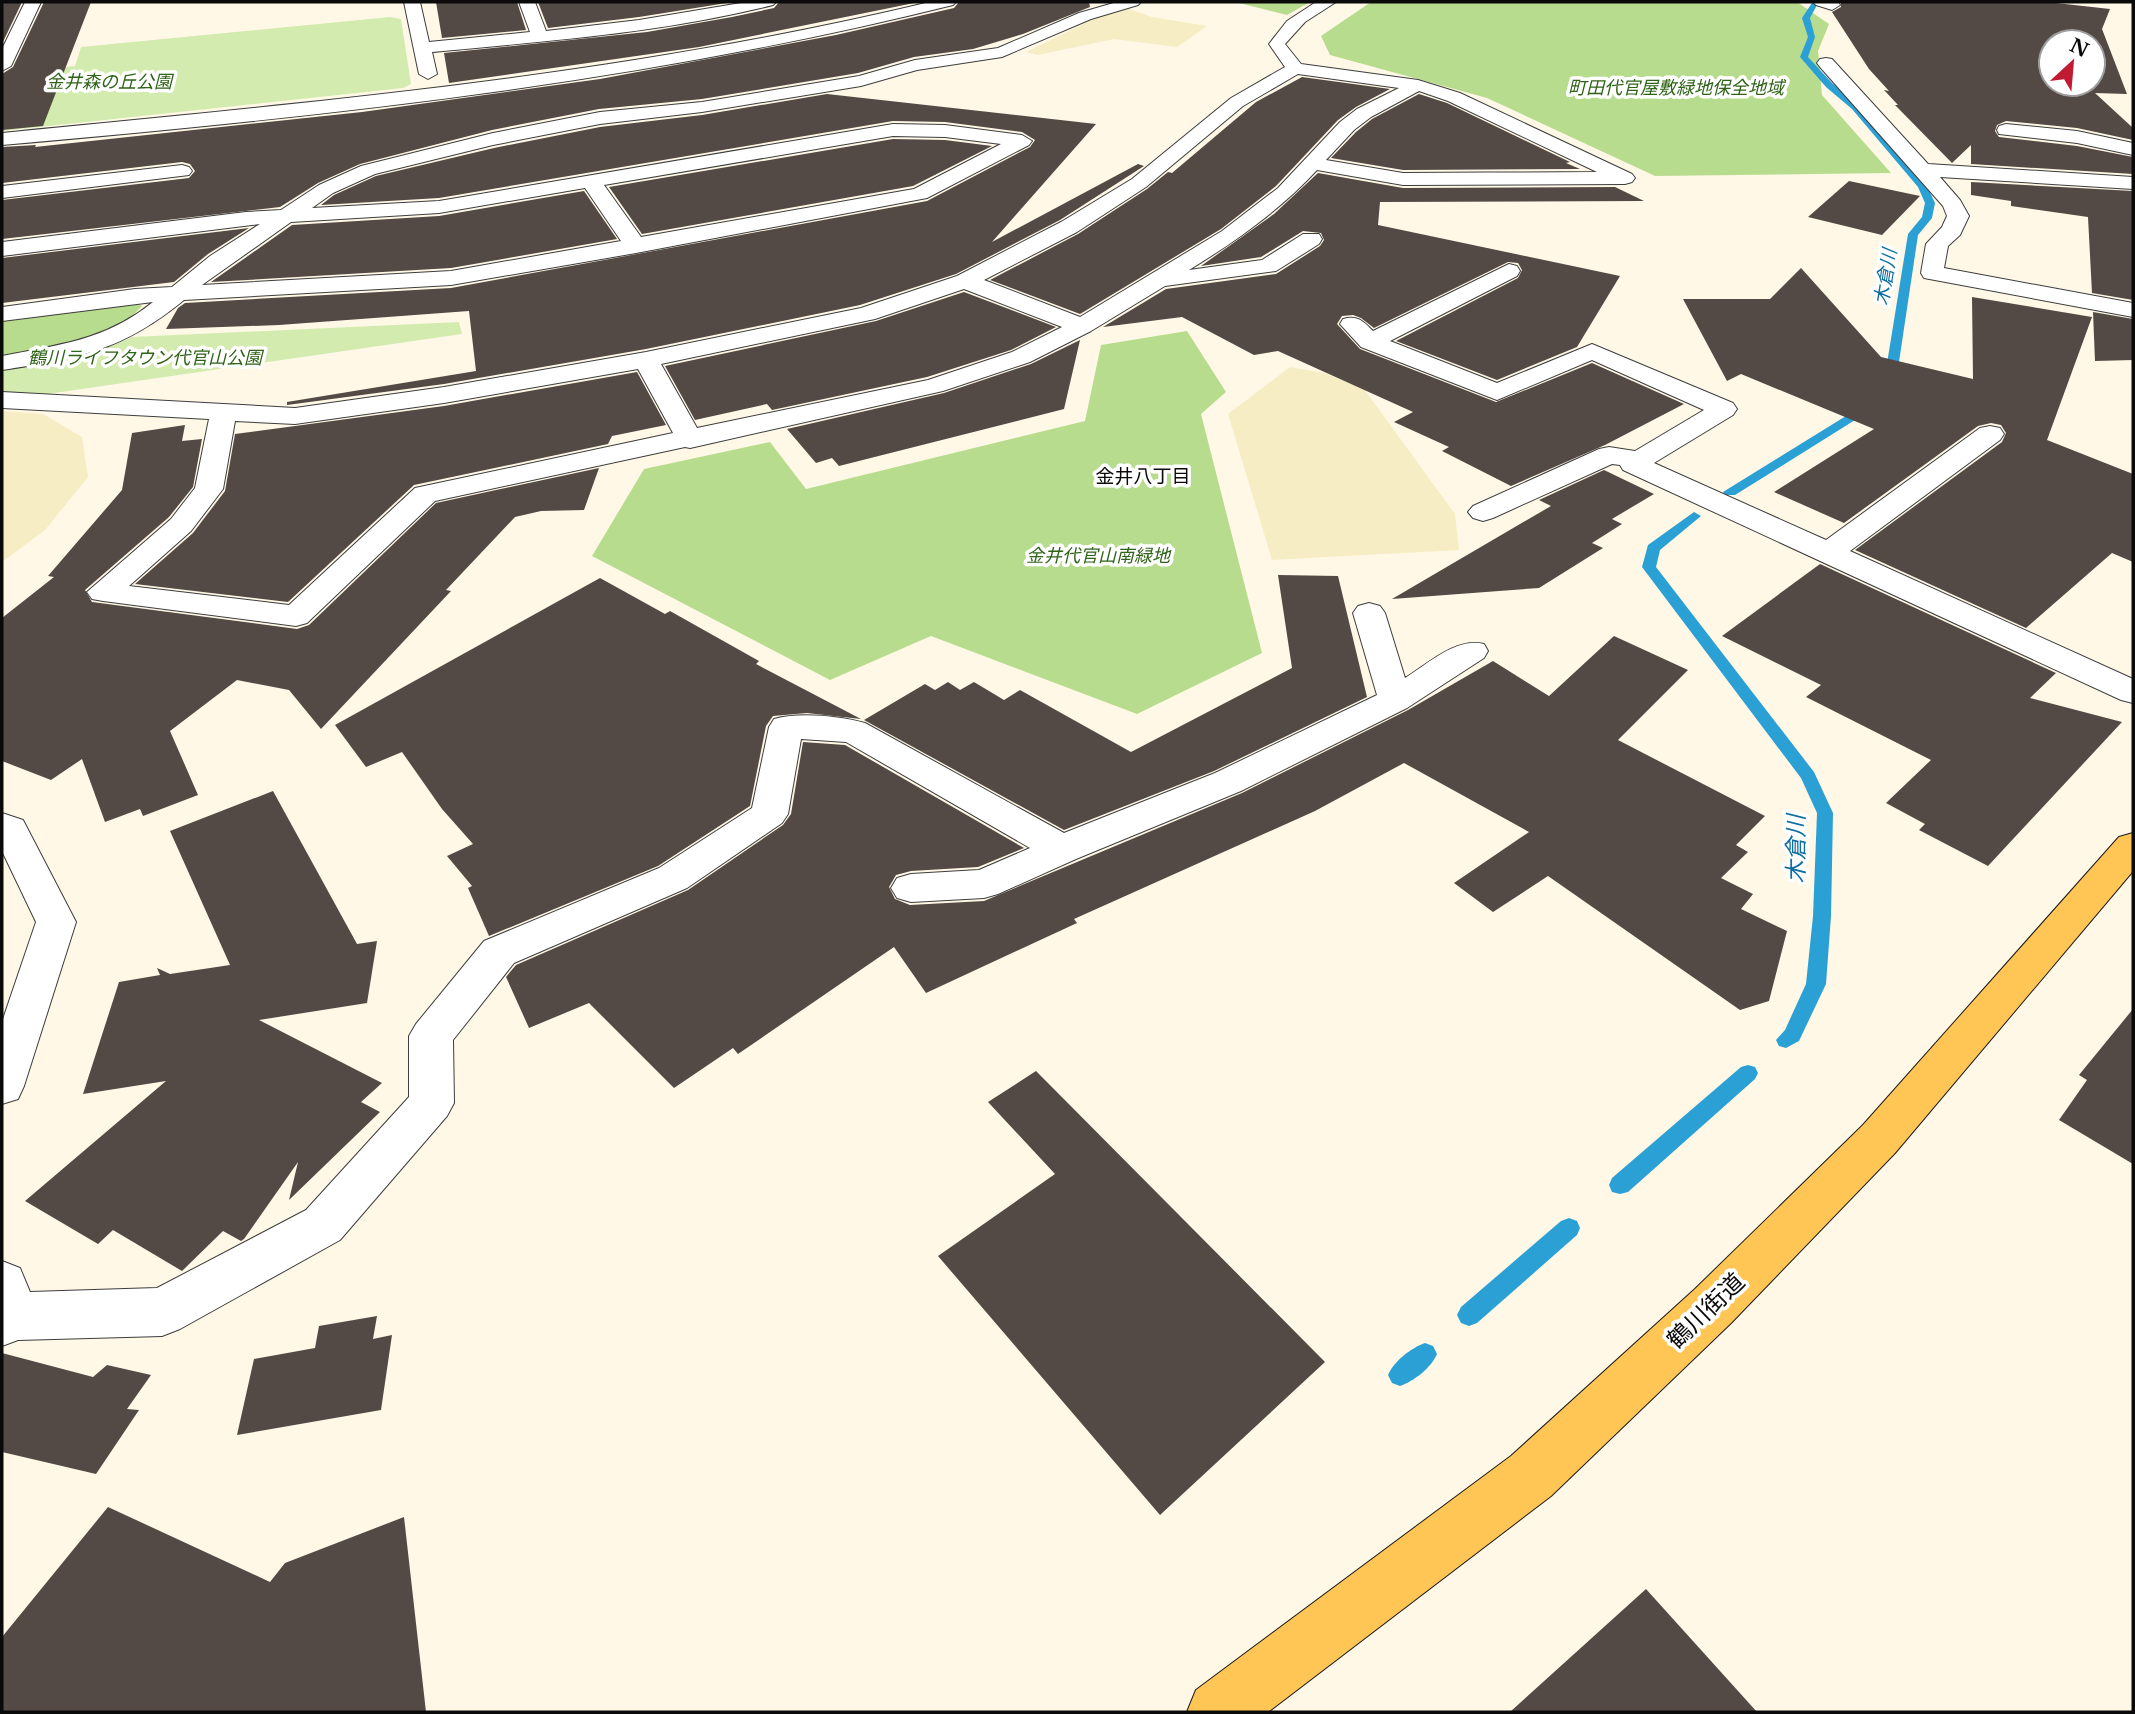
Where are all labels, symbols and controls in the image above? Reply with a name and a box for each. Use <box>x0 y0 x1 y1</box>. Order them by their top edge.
north arrow <box>2037 28 2107 98</box>
text: N <box>2066 34 2092 62</box>
park label: 金井森の丘公園 <box>46 71 175 93</box>
park label: 町田代官屋敷緑地保全地域 <box>1568 77 1787 99</box>
water label: 木倉川 <box>1870 245 1902 307</box>
park label: 鶴川ライフタウン代官山公園 <box>28 347 265 369</box>
district label: 金井八丁目 <box>1095 465 1191 488</box>
park label: 金井代官山南緑地 <box>1026 545 1172 567</box>
water label: 木倉川 <box>1782 812 1810 884</box>
street label: 鶴川街道 <box>1661 1267 1750 1354</box>

